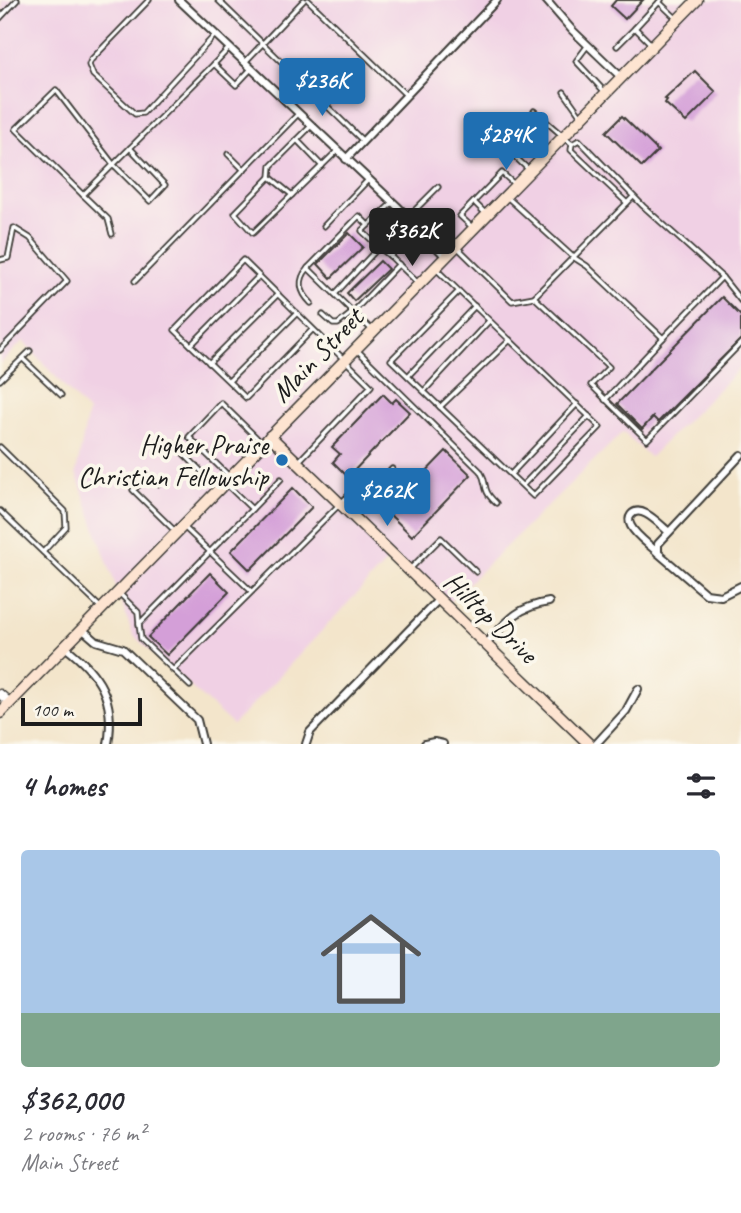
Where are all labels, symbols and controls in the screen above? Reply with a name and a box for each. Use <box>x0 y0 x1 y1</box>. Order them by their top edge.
pin: $236K <box>273 58 371 118</box>
text: $236K <box>295 66 349 95</box>
pin: $284K <box>457 113 555 172</box>
text: $284K <box>479 120 533 149</box>
pin: $362K <box>363 208 461 268</box>
text: $362K <box>385 216 439 245</box>
street label: Main Street <box>264 299 372 409</box>
place label: Higher Praise Christian Fellowship <box>78 427 270 494</box>
marker: Higher Praise Christian Fellowship <box>274 452 290 468</box>
pin: $262K <box>338 468 436 528</box>
text: $262K <box>360 476 414 505</box>
street label: Hilltop Drive <box>437 564 547 672</box>
scale bar <box>21 695 142 727</box>
text: 100 m <box>32 698 73 722</box>
text: 4 homes <box>21 767 106 805</box>
icon: filters <box>682 767 720 805</box>
icon: home <box>308 896 434 1022</box>
text: $362,000 <box>21 1081 122 1119</box>
text: 2 rooms · 76 m² <box>21 1119 145 1148</box>
text: Main Street <box>21 1148 117 1177</box>

